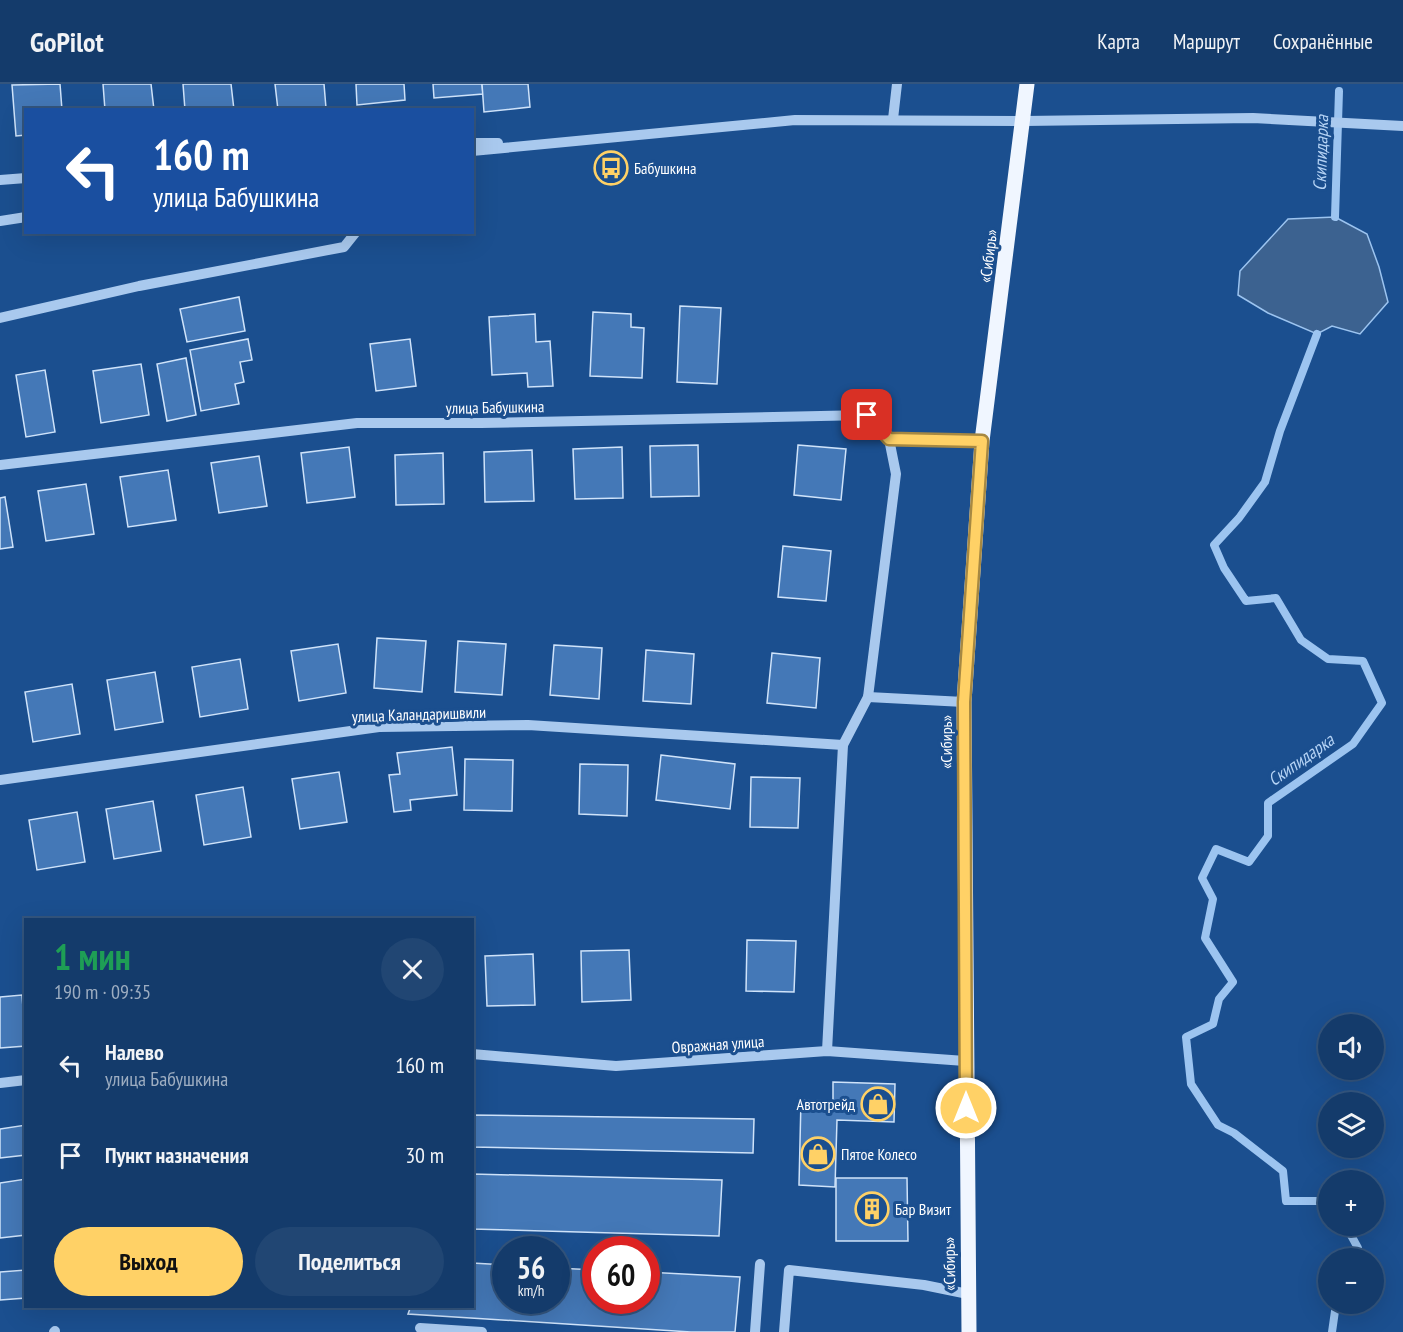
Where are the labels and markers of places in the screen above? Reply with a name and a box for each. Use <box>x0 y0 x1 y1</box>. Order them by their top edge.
bus stop icon: Бабушкина <box>593 150 629 186</box>
place label: Бабушкина <box>634 158 696 178</box>
pin <box>841 389 892 440</box>
shop icon: Автотрейд <box>860 1086 896 1122</box>
place label: Автотрейд <box>797 1094 855 1114</box>
shop icon: Пятое Колесо <box>800 1136 836 1172</box>
place label: Пятое Колесо <box>841 1144 917 1164</box>
building icon: Бар Визит <box>854 1191 890 1227</box>
place label: Бар Визит <box>895 1199 952 1219</box>

